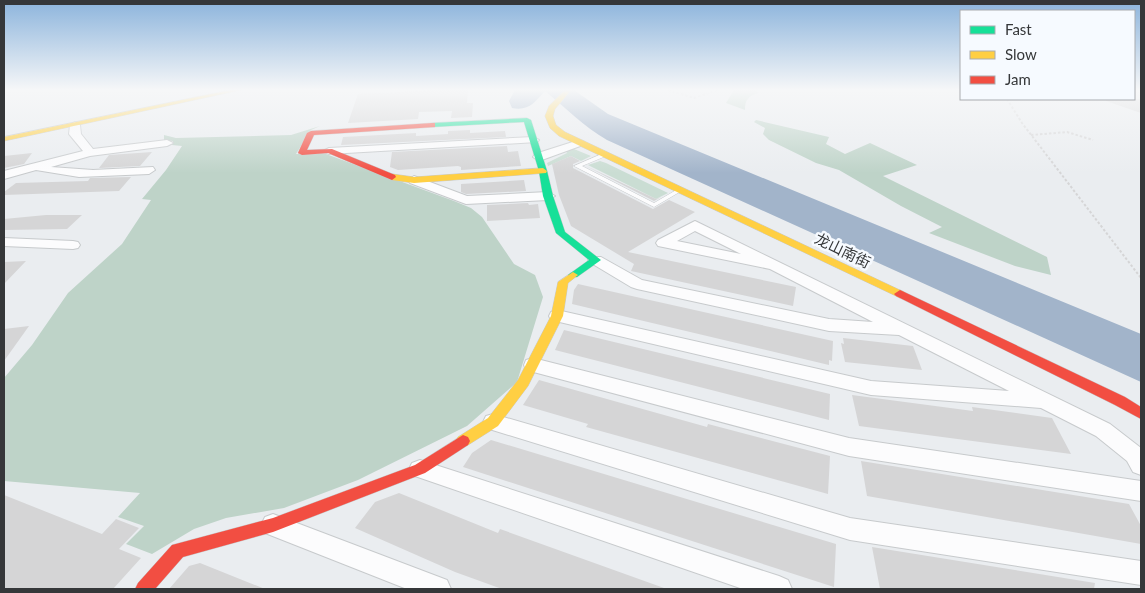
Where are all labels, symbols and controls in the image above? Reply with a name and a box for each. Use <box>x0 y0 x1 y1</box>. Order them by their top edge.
legend <box>960 10 1135 100</box>
text: Fast <box>1005 20 1032 38</box>
text: Slow <box>1005 45 1037 63</box>
text: Jam <box>1005 70 1031 88</box>
street label: 龙山南街 <box>812 229 874 271</box>

